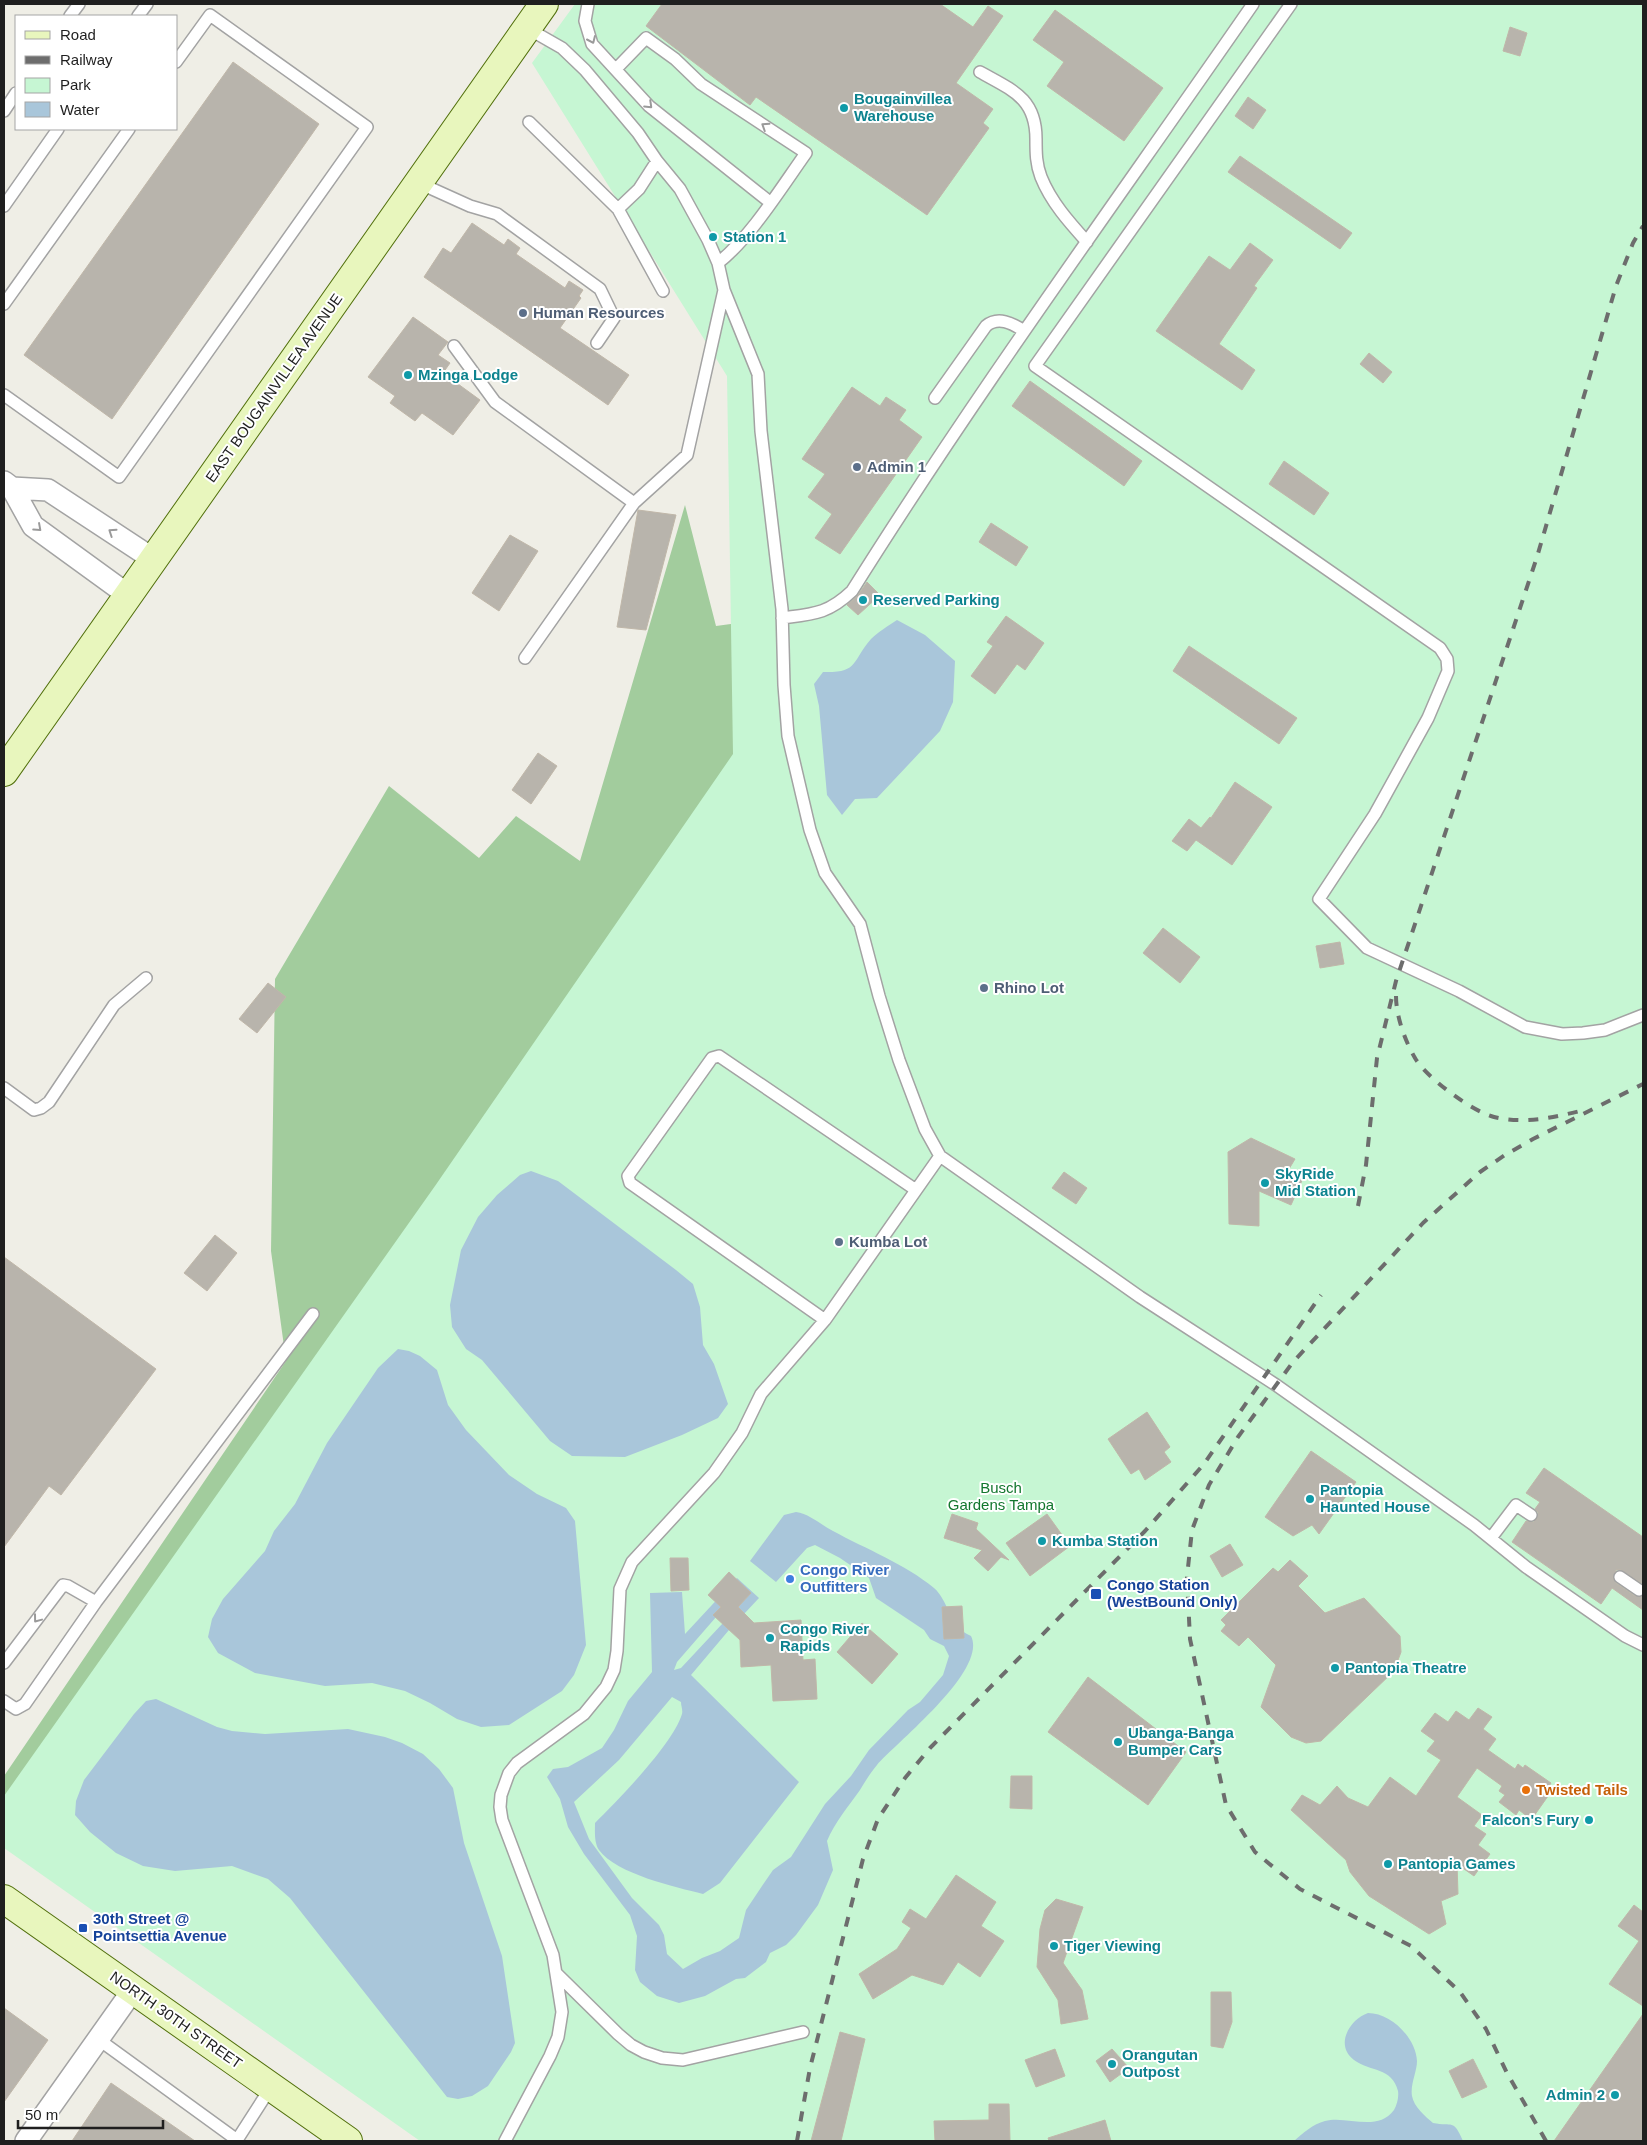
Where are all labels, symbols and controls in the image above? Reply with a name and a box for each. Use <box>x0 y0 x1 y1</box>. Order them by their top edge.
legend <box>15 15 178 130</box>
text: Road <box>60 26 96 43</box>
one-way arrow <box>585 35 595 44</box>
text: Railway <box>60 51 113 68</box>
text: Park <box>60 76 91 93</box>
place label: Bougainvillea Warehouse <box>854 90 952 124</box>
one-way arrow <box>643 99 652 108</box>
text: Water <box>60 101 99 118</box>
marker: Bougainvillea Warehouse <box>838 102 850 114</box>
one-way arrow <box>761 123 771 132</box>
place label: Station 1 <box>723 228 786 245</box>
marker: Station 1 <box>707 231 719 243</box>
street label: EAST BOUGAINVILLEA AVENUE <box>202 290 345 485</box>
place label: Human Resources <box>533 304 665 321</box>
marker: Human Resources <box>517 307 529 319</box>
place label: Mzinga Lodge <box>418 366 518 383</box>
marker: Mzinga Lodge <box>402 369 414 381</box>
place label: Admin 1 <box>867 458 926 475</box>
marker: Admin 1 <box>851 461 863 473</box>
one-way arrow <box>32 523 41 532</box>
one-way arrow <box>108 529 118 538</box>
place label: Reserved Parking <box>873 591 1000 608</box>
marker: Reserved Parking <box>857 594 869 606</box>
place label: Rhino Lot <box>994 979 1064 996</box>
marker: Rhino Lot <box>978 982 990 994</box>
place label: SkyRide Mid Station <box>1275 1165 1356 1199</box>
marker: SkyRide Mid Station <box>1259 1177 1271 1189</box>
place label: Kumba Lot <box>849 1233 927 1250</box>
marker: Kumba Lot <box>833 1236 845 1248</box>
park label: Busch Gardens Tampa <box>948 1479 1055 1513</box>
place label: Pantopia Haunted House <box>1320 1481 1430 1515</box>
marker: Pantopia Haunted House <box>1304 1493 1316 1505</box>
place label: Kumba Station <box>1052 1532 1158 1549</box>
marker: Kumba Station <box>1036 1535 1048 1547</box>
place label: Congo River Outfitters <box>800 1561 889 1595</box>
marker: Congo River Outfitters <box>784 1573 796 1585</box>
place label: Congo Station (WestBound Only) <box>1107 1576 1238 1610</box>
marker: Congo Station (WestBound Only) <box>1089 1587 1103 1601</box>
one-way arrow <box>34 1613 42 1622</box>
place label: Congo River Rapids <box>780 1620 869 1654</box>
marker: Congo River Rapids <box>764 1632 776 1644</box>
place label: Pantopia Theatre <box>1345 1659 1467 1676</box>
marker: Pantopia Theatre <box>1329 1662 1341 1674</box>
place label: Ubanga-Banga Bumper Cars <box>1128 1724 1235 1758</box>
marker: Ubanga-Banga Bumper Cars <box>1112 1736 1124 1748</box>
place label: Twisted Tails <box>1536 1781 1628 1798</box>
marker: Twisted Tails <box>1520 1784 1532 1796</box>
place label: Falcon's Fury <box>1482 1811 1580 1828</box>
marker: Falcon's Fury <box>1583 1814 1595 1826</box>
place label: Pantopia Games <box>1398 1855 1516 1872</box>
marker: Pantopia Games <box>1382 1858 1394 1870</box>
place label: 30th Street @ Pointsettia Avenue <box>93 1910 227 1944</box>
marker: 30th Street @ Pointsettia Avenue <box>77 1922 89 1934</box>
place label: Tiger Viewing <box>1064 1937 1161 1954</box>
marker: Tiger Viewing <box>1048 1940 1060 1952</box>
street label: NORTH 30TH STREET <box>107 1968 246 2072</box>
place label: Orangutan Outpost <box>1122 2046 1198 2080</box>
marker: Orangutan Outpost <box>1106 2058 1118 2070</box>
place label: Admin 2 <box>1546 2086 1605 2103</box>
marker: Admin 2 <box>1609 2089 1621 2101</box>
scale bar <box>18 2098 162 2130</box>
text: 50 m <box>25 2106 58 2123</box>

